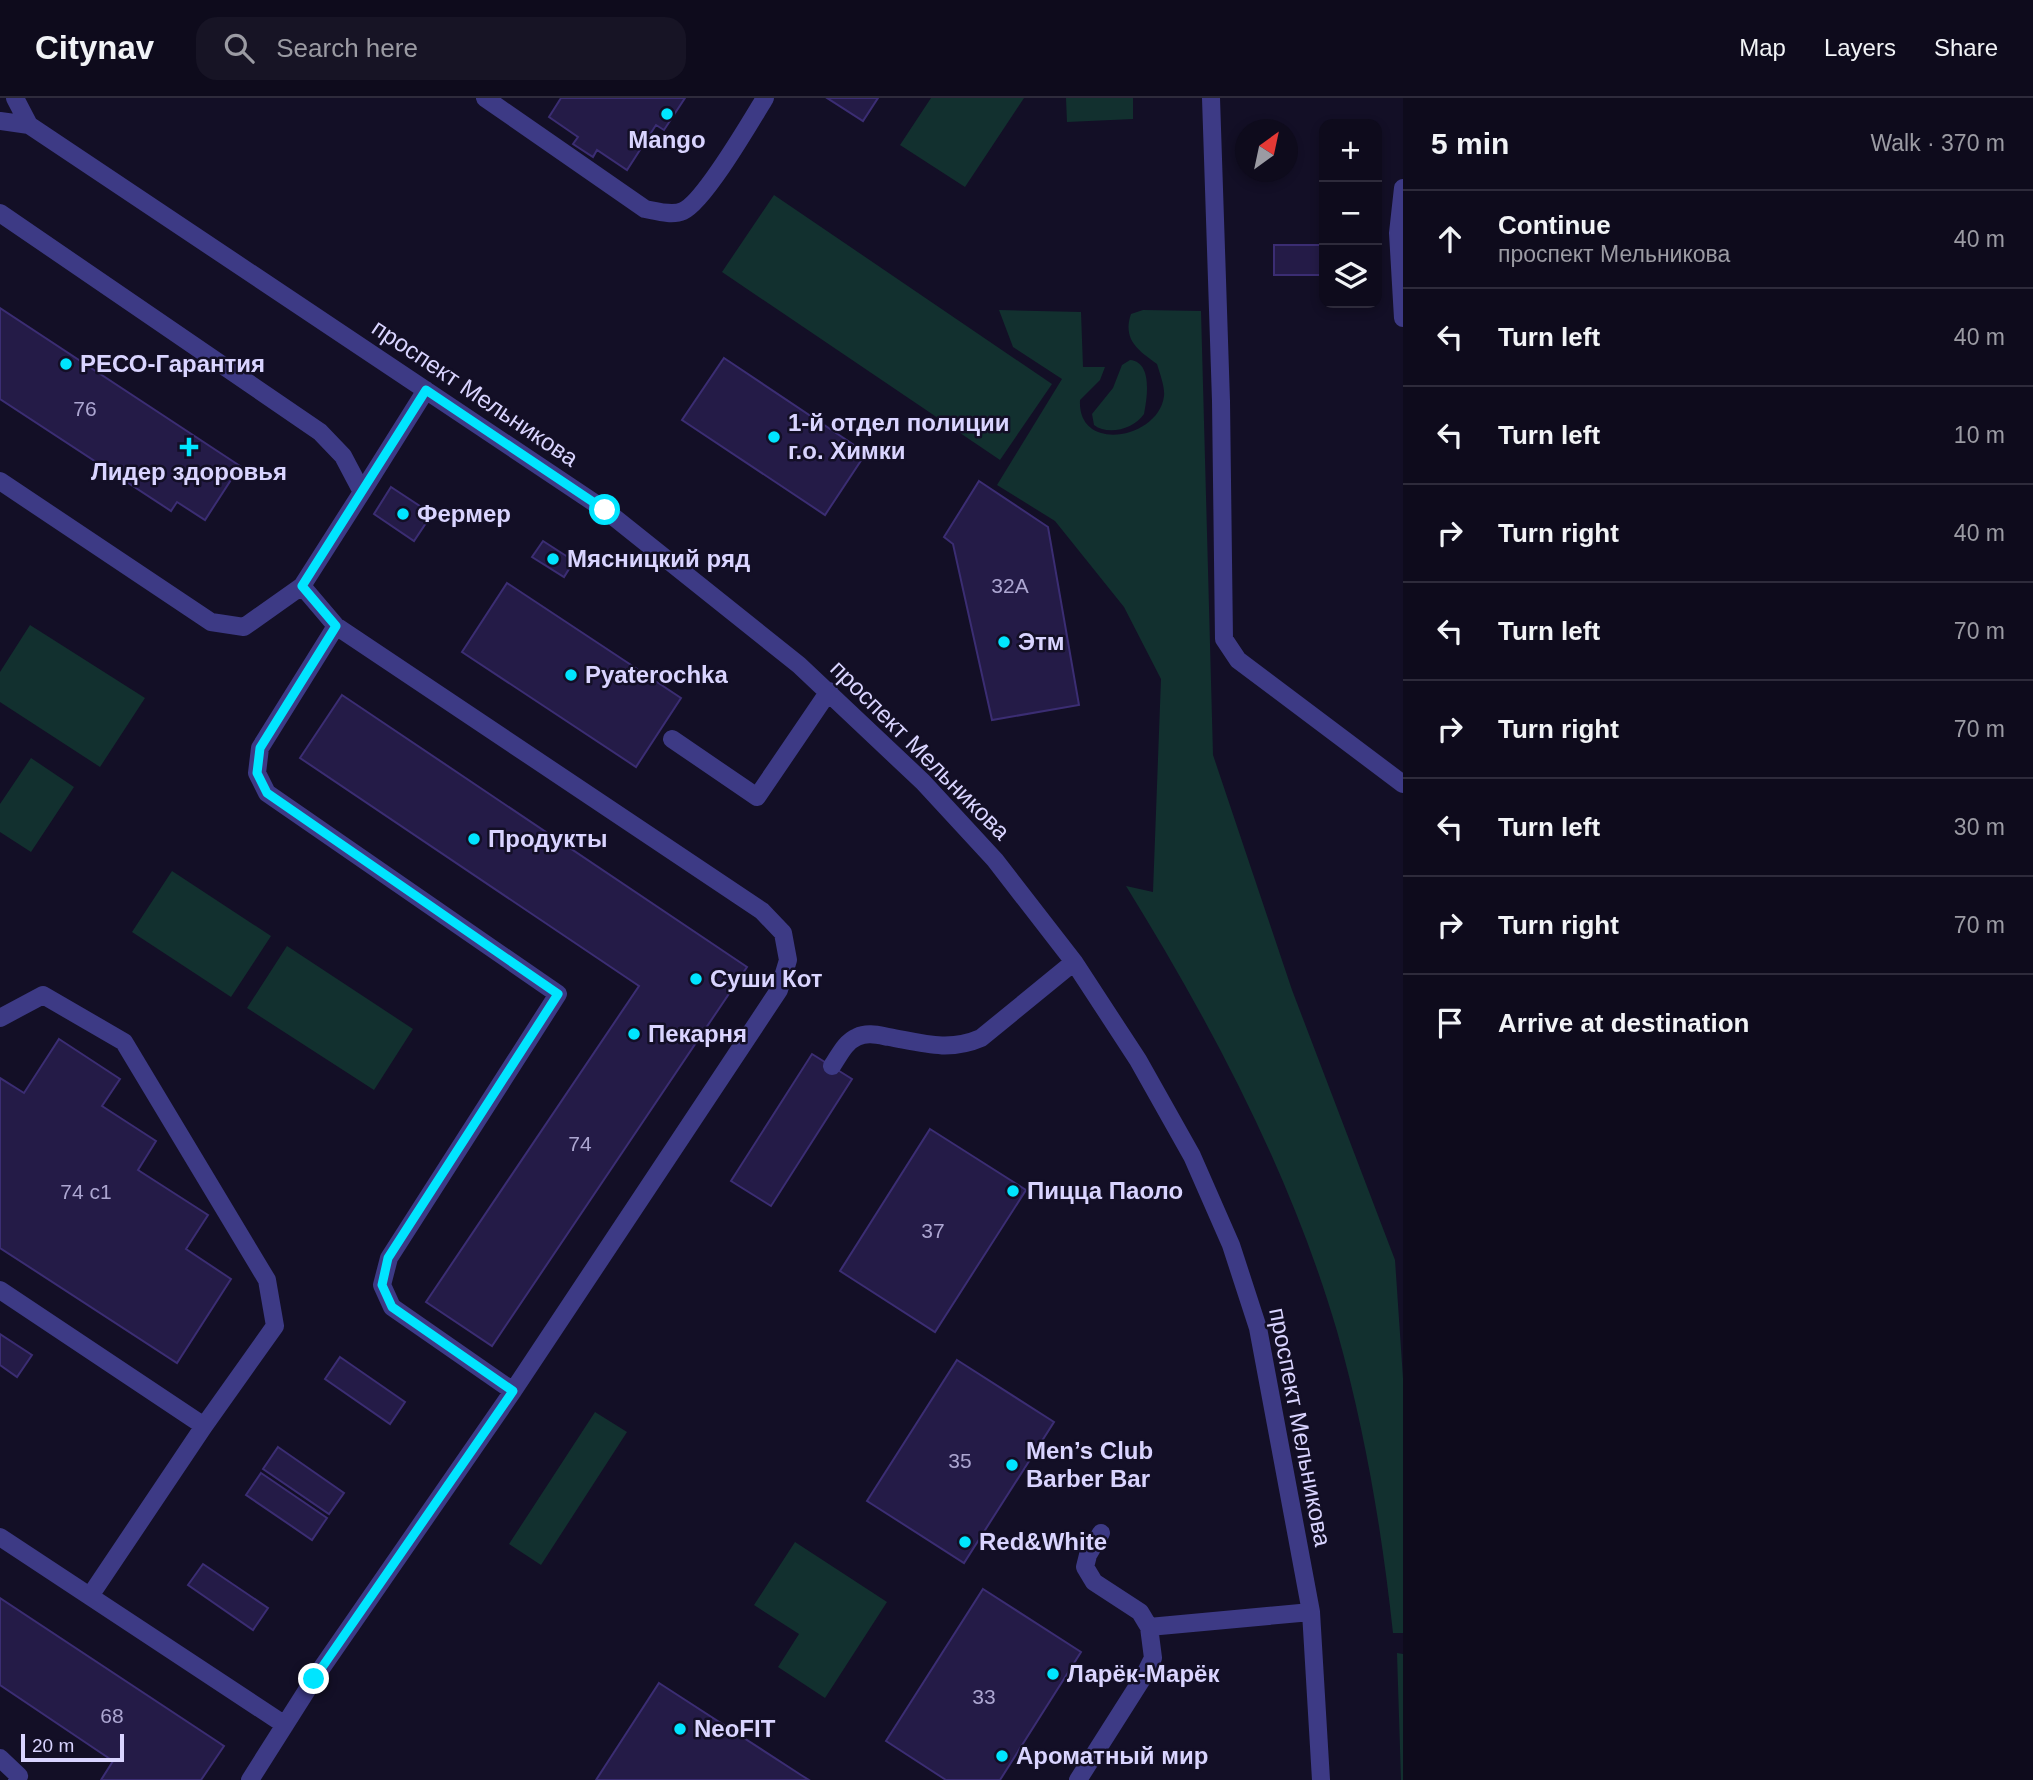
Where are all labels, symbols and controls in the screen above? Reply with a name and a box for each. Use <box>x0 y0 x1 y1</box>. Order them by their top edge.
search box <box>196 17 686 80</box>
text: Citynav <box>35 29 154 66</box>
icon: search <box>220 29 258 67</box>
text: Search here <box>276 33 418 63</box>
text: Map <box>1739 34 1786 61</box>
text: Layers <box>1824 34 1896 61</box>
text: Share <box>1934 34 1998 61</box>
marker: Mango <box>659 106 675 122</box>
north arrow <box>1235 119 1298 182</box>
map controls <box>1319 119 1382 308</box>
button: + <box>1319 119 1382 182</box>
place label: Mango <box>628 126 706 153</box>
text: 5 min <box>1431 127 1509 160</box>
text: Walk · 370 m <box>1870 130 2005 156</box>
button: − <box>1319 182 1382 245</box>
text: Continue <box>1498 210 1611 240</box>
icon: ahead <box>1431 220 1469 258</box>
text: 40 m <box>1954 226 2005 252</box>
text: проспект Мельникова <box>1498 241 1730 267</box>
button: layers <box>1319 245 1382 308</box>
street label: проспект Мельникова <box>367 314 584 472</box>
icon: left <box>1431 318 1469 356</box>
text: Turn left <box>1498 322 1600 352</box>
text: 40 m <box>1954 324 2005 350</box>
place label: РЕСО-Гарантия <box>80 350 265 377</box>
marker: РЕСО-Гарантия <box>58 356 74 372</box>
house number: 76 <box>73 397 97 420</box>
place label: 1-й отдел полиции г.о. Химки <box>788 409 1010 464</box>
icon: left <box>1431 416 1469 454</box>
text: Turn left <box>1498 420 1600 450</box>
text: 10 m <box>1954 422 2005 448</box>
marker: 1-й отдел полиции г.о. Химки <box>766 429 782 445</box>
marker: Лидер здоровья <box>181 439 197 455</box>
place label: Лидер здоровья <box>91 458 287 485</box>
route start <box>589 494 620 525</box>
place label: Фермер <box>417 500 511 527</box>
marker: Фермер <box>395 506 411 522</box>
icon: right <box>1431 514 1469 552</box>
text: Turn right <box>1498 518 1619 548</box>
text: 40 m <box>1954 520 2005 546</box>
place label: Мясницкий ряд <box>567 545 750 572</box>
marker: Мясницкий ряд <box>545 551 561 567</box>
house number: 32А <box>991 574 1029 597</box>
icon: left <box>1431 612 1469 650</box>
text: Turn left <box>1498 616 1600 646</box>
text: 70 m <box>1954 618 2005 644</box>
place label: Этм <box>1018 628 1065 655</box>
marker: Этм <box>996 634 1012 650</box>
street label: проспект Мельникова <box>825 654 1016 845</box>
place label: Pyaterochka <box>585 661 728 688</box>
marker: Pyaterochka <box>563 667 579 683</box>
icon: right <box>1431 710 1469 748</box>
text: Turn right <box>1498 714 1619 744</box>
text: 70 m <box>1954 716 2005 742</box>
icon: left <box>1431 808 1469 846</box>
text: Turn left <box>1498 812 1600 842</box>
text: 30 m <box>1954 814 2005 840</box>
place label: Продукты <box>488 825 607 852</box>
marker: Продукты <box>466 831 482 847</box>
icon: right <box>1431 906 1469 944</box>
text: Turn right <box>1498 910 1619 940</box>
text: 70 m <box>1954 912 2005 938</box>
place label: Суши Кот <box>710 965 823 992</box>
marker: Суши Кот <box>688 971 704 987</box>
icon: arrive <box>1431 1004 1469 1042</box>
text: Arrive at destination <box>1498 1008 1749 1038</box>
place label: Пекарня <box>648 1020 747 1047</box>
marker: Пекарня <box>626 1026 642 1042</box>
house number: 74 <box>568 1132 592 1155</box>
place label: Пицца Паоло <box>1027 1177 1183 1204</box>
house number: 74 с1 <box>60 1180 112 1203</box>
marker: Пицца Паоло <box>1005 1183 1021 1199</box>
house number: 37 <box>921 1219 945 1242</box>
street label: проспект Мельникова <box>1264 1305 1337 1549</box>
place label: Men’s Club Barber Bar <box>1026 1437 1153 1492</box>
house number: 35 <box>948 1449 972 1472</box>
marker: Men’s Club Barber Bar <box>1004 1457 1020 1473</box>
place label: Red&White <box>979 1528 1107 1555</box>
marker: Red&White <box>957 1534 973 1550</box>
place label: Ларёк-Марёк <box>1067 1660 1220 1687</box>
route end <box>298 1663 329 1694</box>
marker: Ларёк-Марёк <box>1045 1666 1061 1682</box>
house number: 33 <box>972 1685 996 1708</box>
house number: 68 <box>100 1704 124 1727</box>
place label: NeoFIT <box>694 1715 776 1742</box>
marker: NeoFIT <box>672 1721 688 1737</box>
scale bar <box>21 1731 124 1763</box>
text: 20 m <box>32 1735 74 1756</box>
place label: Ароматный мир <box>1016 1742 1208 1769</box>
marker: Ароматный мир <box>994 1748 1010 1764</box>

